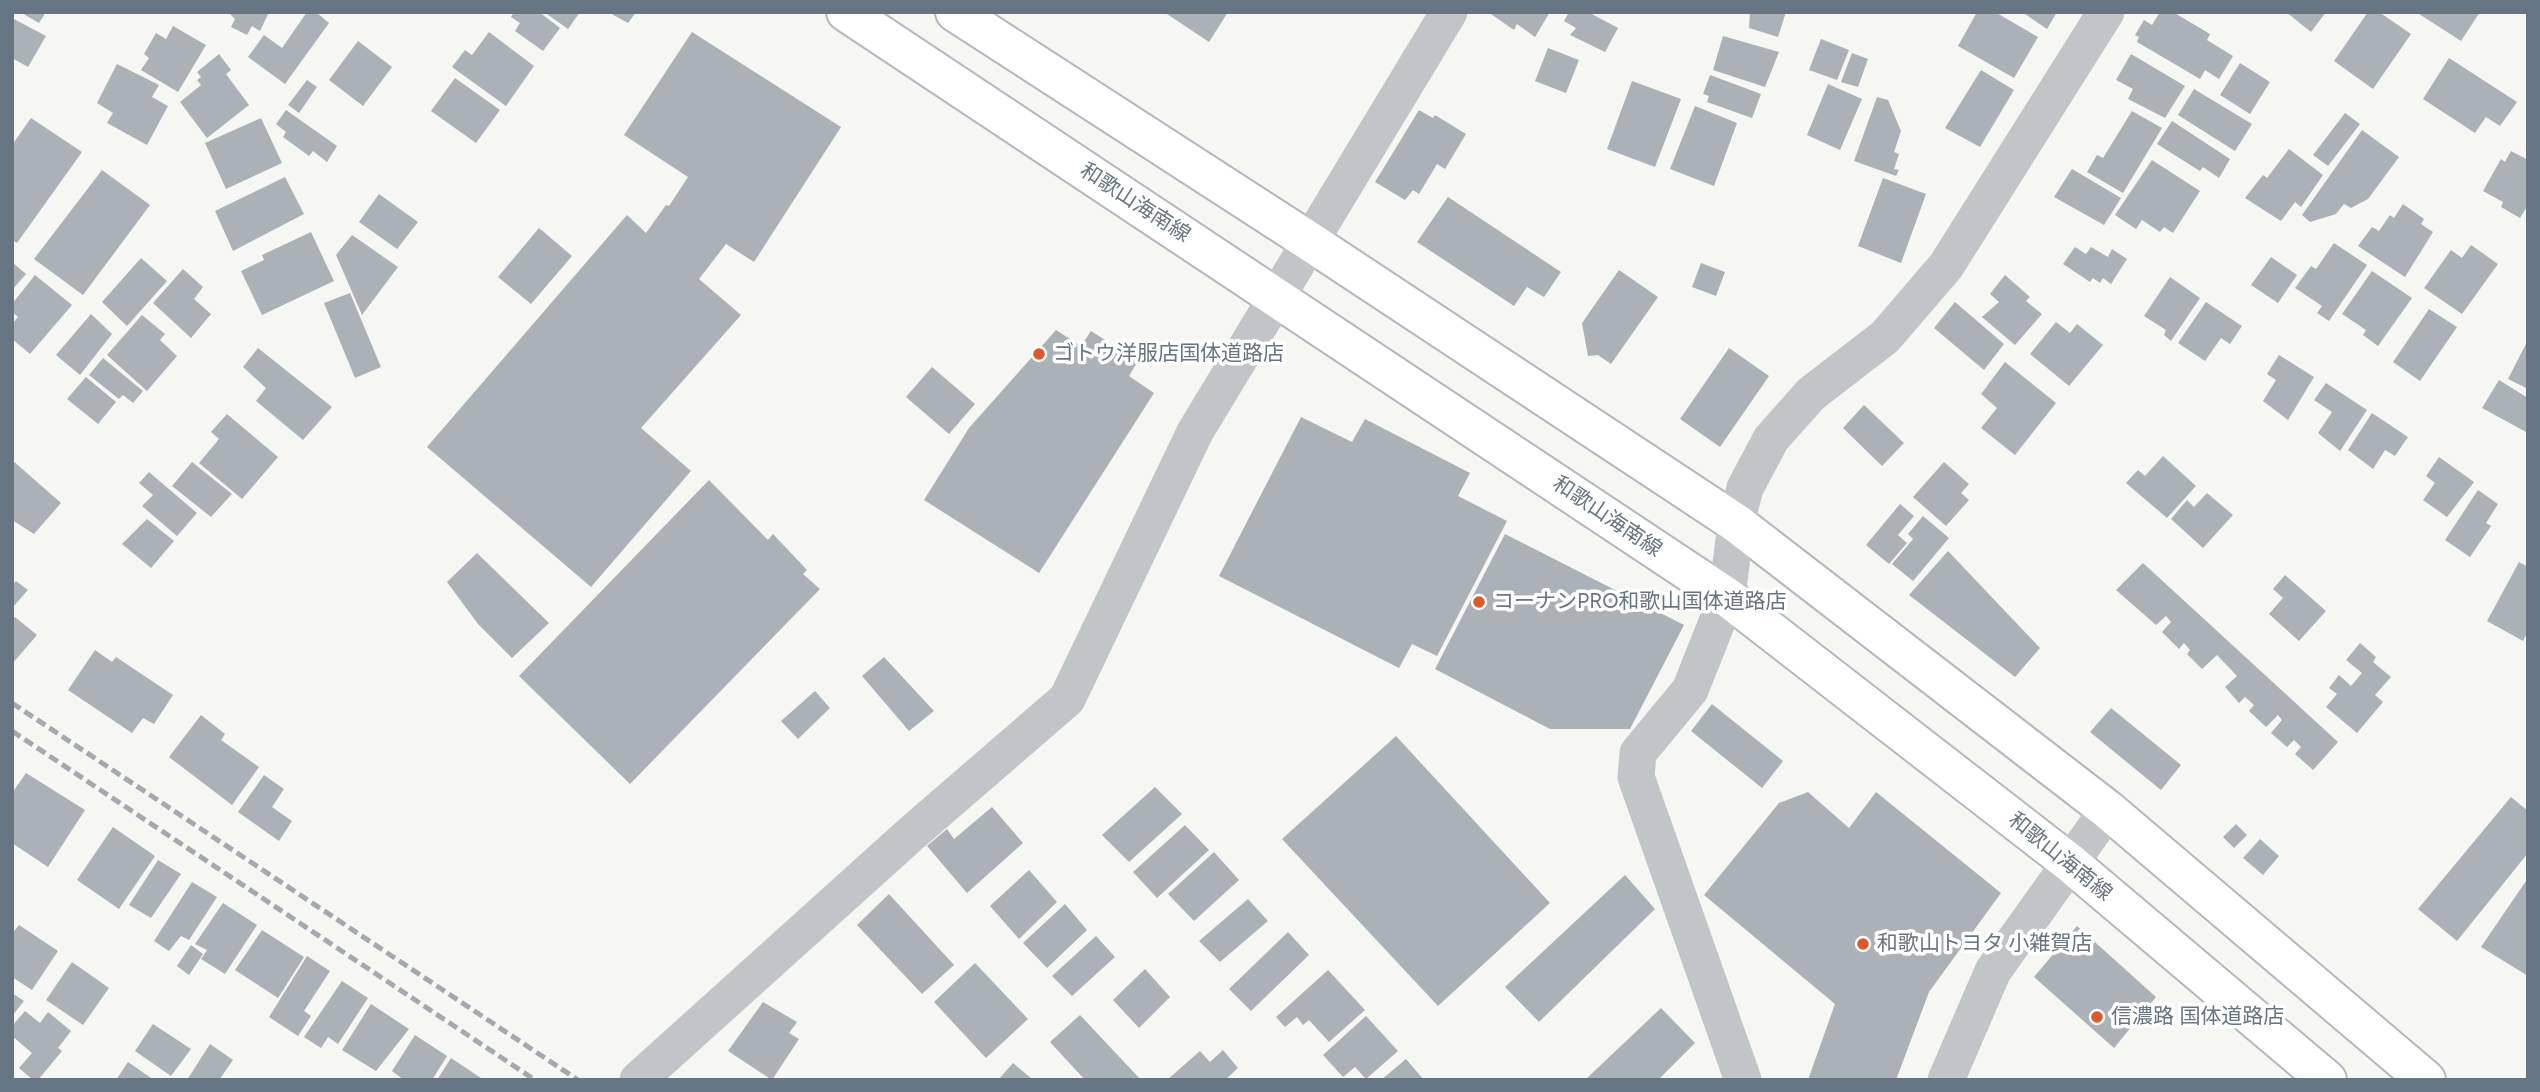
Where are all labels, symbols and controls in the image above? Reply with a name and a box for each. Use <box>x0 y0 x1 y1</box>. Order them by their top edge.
street label: 和歌山海南線 <box>1075 158 1195 248</box>
place label: ゴトウ洋服店国体道路店 <box>1053 341 1284 367</box>
marker: ゴトウ洋服店国体道路店 <box>1031 346 1047 362</box>
street label: 和歌山海南線 <box>1548 471 1666 563</box>
place label: コーナンPRO和歌山国体道路店 <box>1493 589 1787 615</box>
marker: コーナンPRO和歌山国体道路店 <box>1471 594 1487 610</box>
street label: 和歌山海南線 <box>2003 808 2117 906</box>
place label: 和歌山トヨタ 小雑賀店 <box>1877 931 2092 957</box>
marker: 和歌山トヨタ 小雑賀店 <box>1855 936 1871 952</box>
place label: 信濃路 国体道路店 <box>2111 1004 2284 1030</box>
marker: 信濃路 国体道路店 <box>2089 1009 2105 1025</box>

